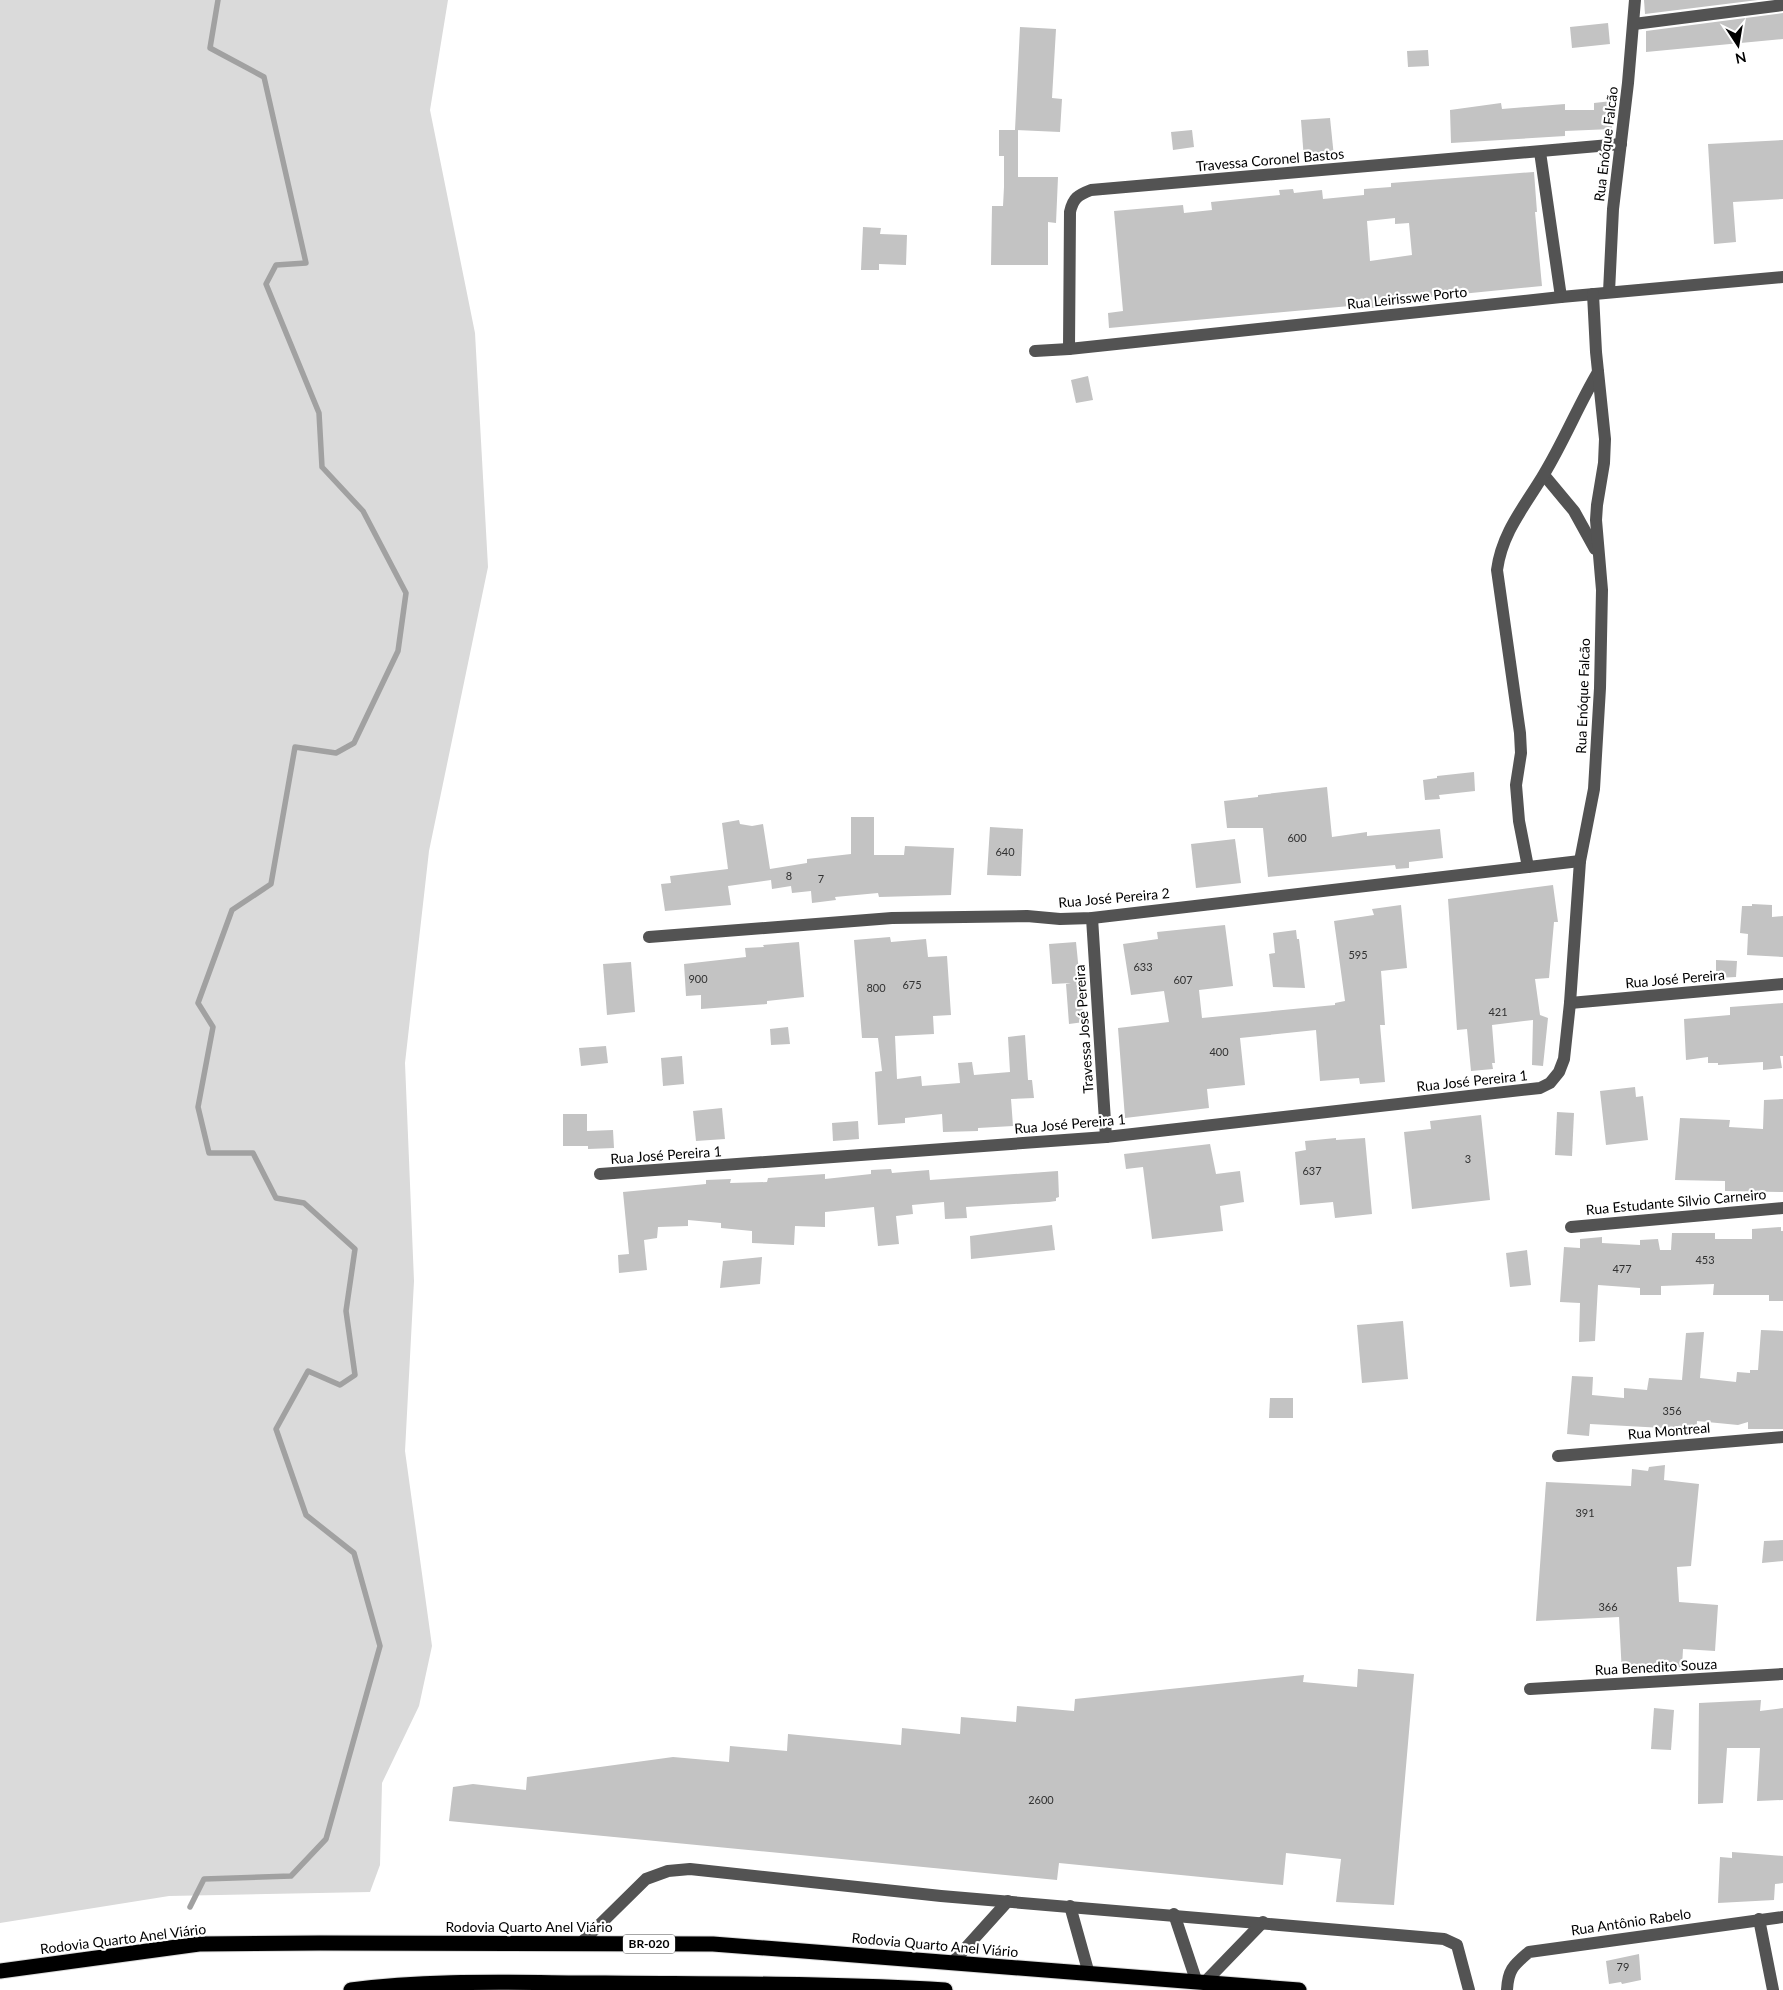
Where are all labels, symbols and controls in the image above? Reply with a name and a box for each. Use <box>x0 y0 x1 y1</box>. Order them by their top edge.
north arrow <box>1713 20 1763 70</box>
text: N <box>1734 49 1748 68</box>
street label: Rua Enóque Falcão <box>1590 85 1621 202</box>
street label: Travessa Coronel Bastos <box>1195 145 1345 174</box>
street label: Rua Leirisswe Porto <box>1346 283 1468 312</box>
street label: Rua Enóque Falcão <box>1572 638 1593 754</box>
house number: 600 <box>1287 831 1307 844</box>
house number: 640 <box>995 845 1015 858</box>
house number: 8 <box>786 869 792 882</box>
house number: 7 <box>818 872 824 885</box>
street label: Rua José Pereira 2 <box>1058 884 1170 911</box>
house number: 595 <box>1348 948 1368 961</box>
house number: 633 <box>1133 960 1153 973</box>
street label: Travessa José Pereira <box>1071 964 1096 1094</box>
street label: Rua José Pereira <box>1624 966 1726 991</box>
house number: 900 <box>688 972 708 985</box>
house number: 607 <box>1173 973 1193 986</box>
house number: 675 <box>902 978 922 991</box>
house number: 800 <box>866 981 886 994</box>
house number: 421 <box>1488 1005 1508 1018</box>
house number: 400 <box>1209 1045 1229 1058</box>
street label: Rua José Pereira 1 <box>1416 1066 1528 1095</box>
street label: Rua José Pereira 1 <box>1014 1110 1126 1137</box>
street label: Rua José Pereira 1 <box>610 1142 722 1167</box>
house number: 3 <box>1465 1152 1471 1165</box>
house number: 637 <box>1302 1164 1322 1177</box>
street label: Rua Estudante Silvio Carneiro <box>1585 1185 1767 1218</box>
house number: 453 <box>1695 1253 1715 1266</box>
house number: 477 <box>1612 1262 1632 1275</box>
house number: 356 <box>1662 1404 1682 1417</box>
street label: Rua Montreal <box>1627 1418 1711 1443</box>
house number: 391 <box>1575 1506 1595 1519</box>
house number: 366 <box>1598 1600 1618 1613</box>
street label: Rua Benedito Souza <box>1594 1655 1718 1678</box>
house number: 2600 <box>1028 1793 1054 1806</box>
street label: Rua Antônio Rabelo <box>1570 1905 1692 1938</box>
street label: Rodovia Quarto Anel Viário <box>445 1918 613 1935</box>
street label: Rodovia Quarto Anel Viário <box>39 1920 207 1957</box>
street label: Rodovia Quarto Anel Viário <box>851 1929 1019 1960</box>
road number: BR-020 <box>623 1935 675 1954</box>
house number: 79 <box>1617 1960 1629 1973</box>

